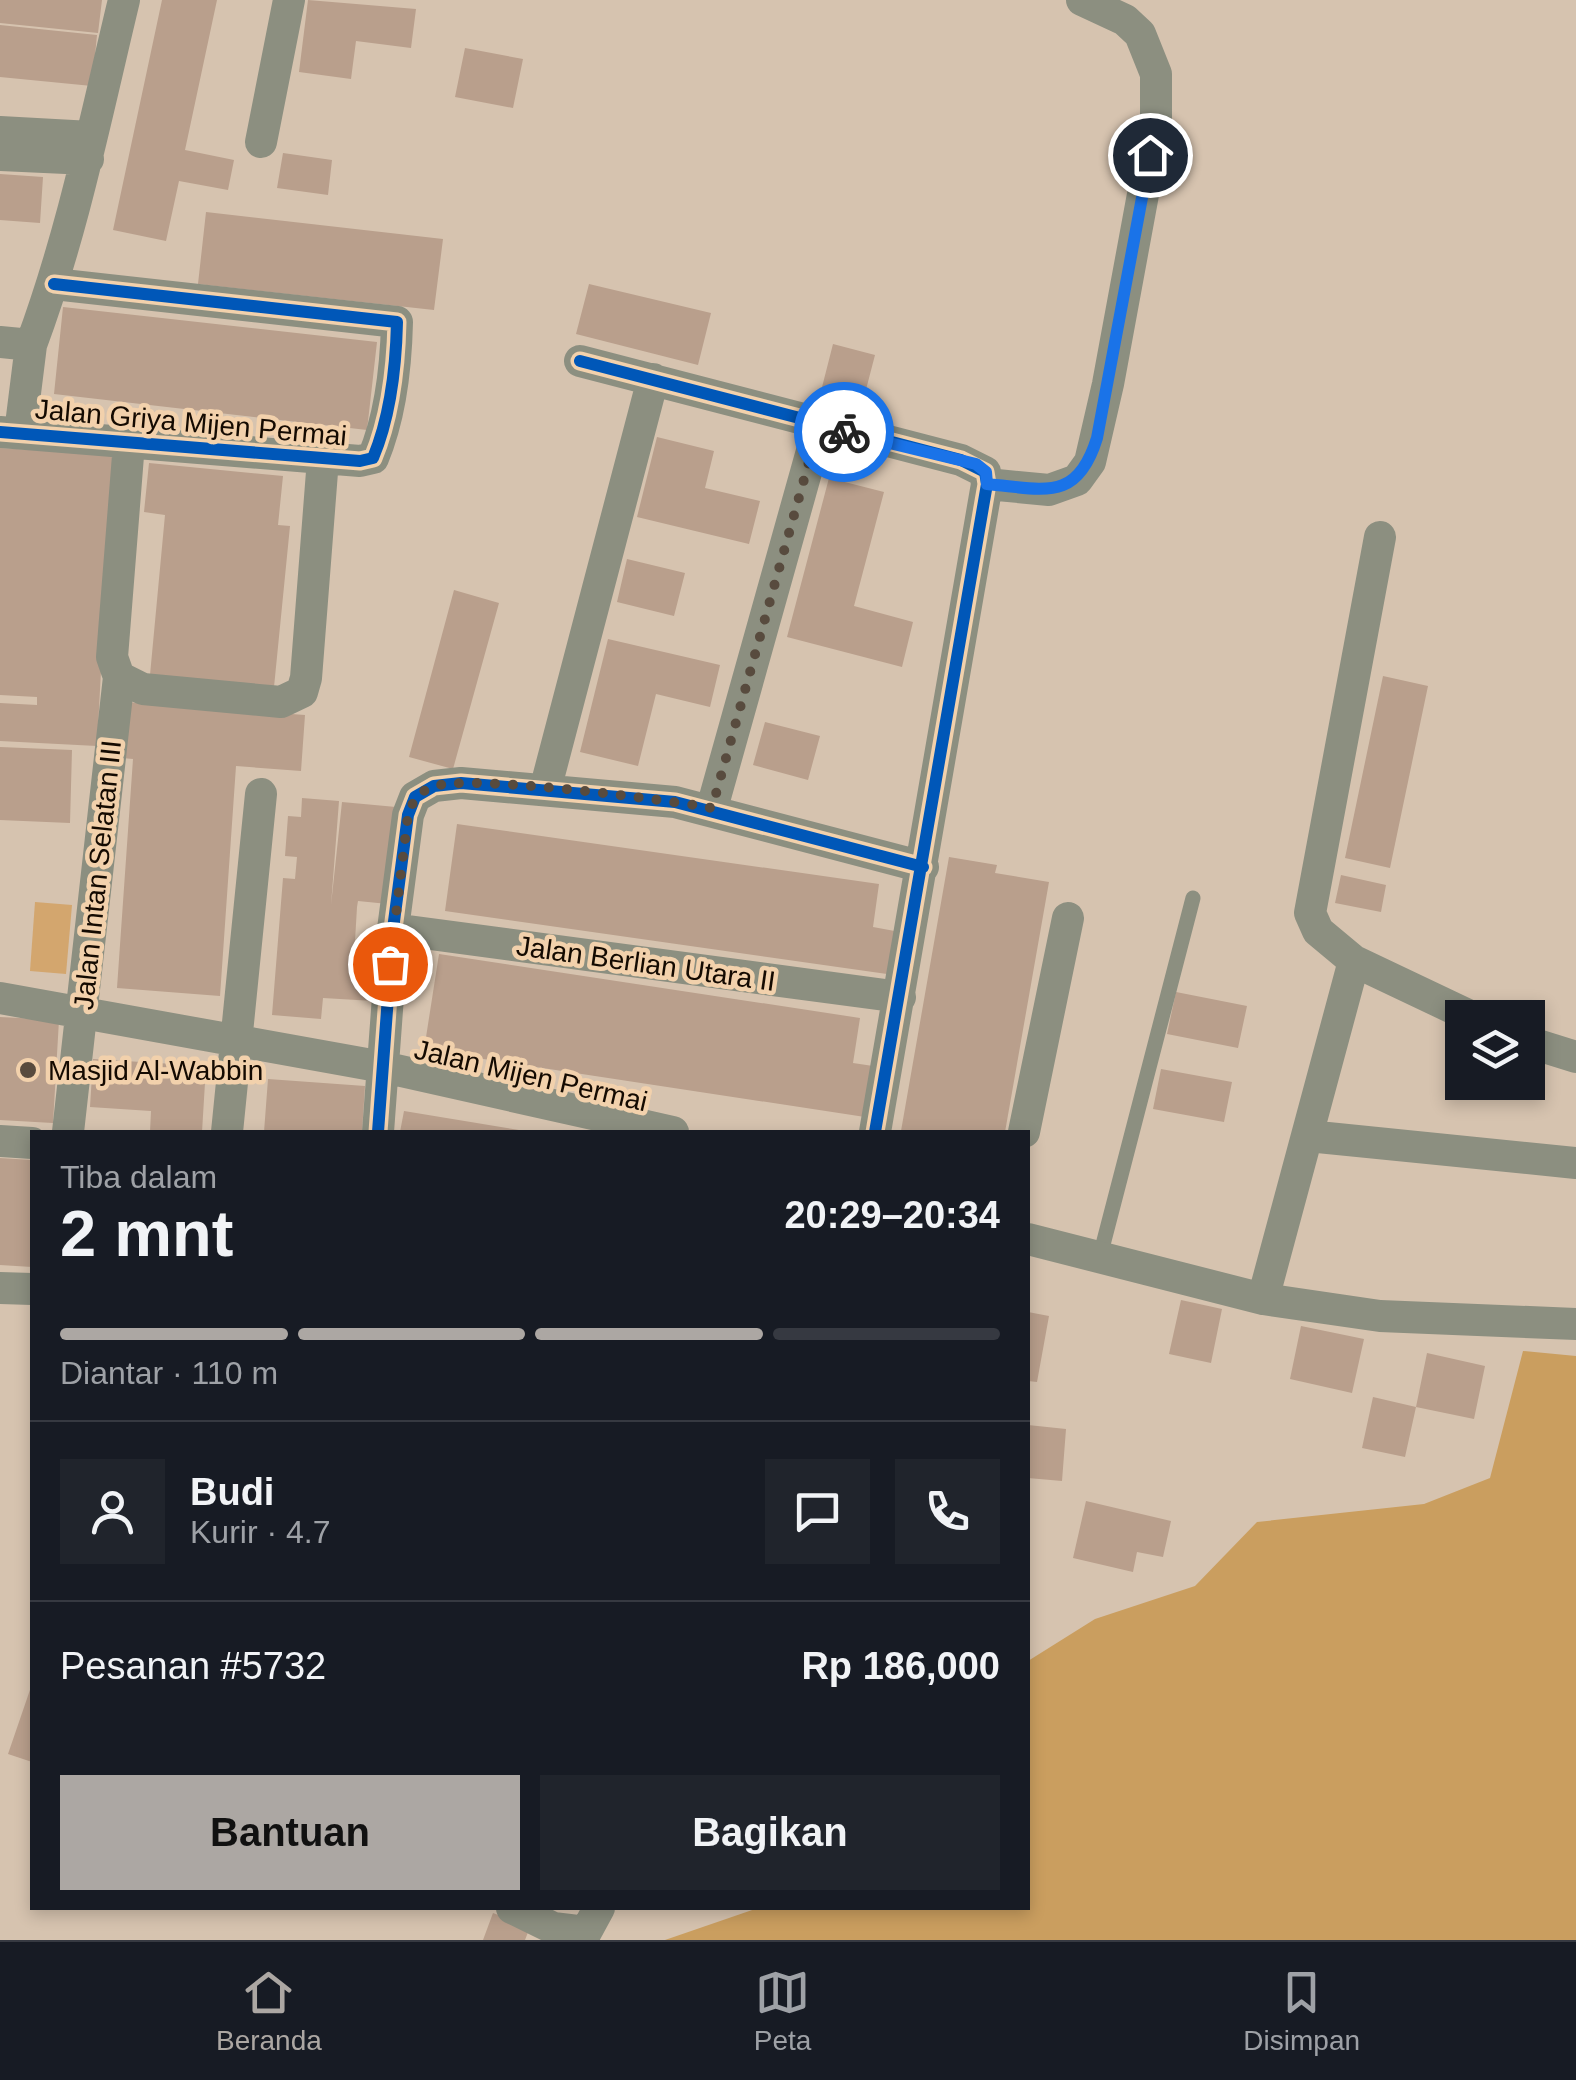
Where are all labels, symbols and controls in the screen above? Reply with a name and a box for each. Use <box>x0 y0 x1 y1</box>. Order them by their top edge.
pin <box>1108 113 1193 198</box>
icon: home <box>1123 128 1178 183</box>
courier <box>794 382 894 482</box>
street label: Jalan Griya Mijen Permai <box>34 393 348 452</box>
icon: bike <box>817 405 872 460</box>
street label: Jalan Intan Selatan III <box>68 739 127 1011</box>
pin <box>348 922 433 1007</box>
street label: Jalan Berlian Utara II <box>514 930 778 997</box>
icon: bag <box>363 937 418 992</box>
map controls <box>1445 1000 1545 1100</box>
button: layers <box>1445 1000 1545 1100</box>
street label: Jalan Mijen Permai <box>411 1034 650 1117</box>
place label: Masjid Al-Wabbin <box>48 1055 263 1086</box>
marker: Masjid Al-Wabbin <box>17 1059 39 1081</box>
text: Tiba dalam <box>60 1159 217 1195</box>
text: 20:29–20:34 <box>784 1194 1000 1236</box>
text: 2 mnt <box>60 1197 233 1270</box>
text: Diantar · 110 m <box>60 1355 278 1391</box>
button: person <box>60 1459 165 1564</box>
button: chat <box>765 1459 870 1564</box>
button: phone <box>895 1459 1000 1564</box>
text: Budi <box>190 1471 274 1513</box>
text: Kurir · 4.7 <box>190 1514 330 1550</box>
text: Pesanan #5732 <box>60 1645 326 1687</box>
text: Rp 186,000 <box>801 1645 1000 1687</box>
button: Bantuan <box>60 1775 520 1890</box>
button: Bagikan <box>540 1775 1000 1890</box>
tab: Beranda <box>216 1965 322 2057</box>
tab: Peta <box>754 1965 811 2057</box>
tab: Disimpan <box>1243 1965 1360 2057</box>

